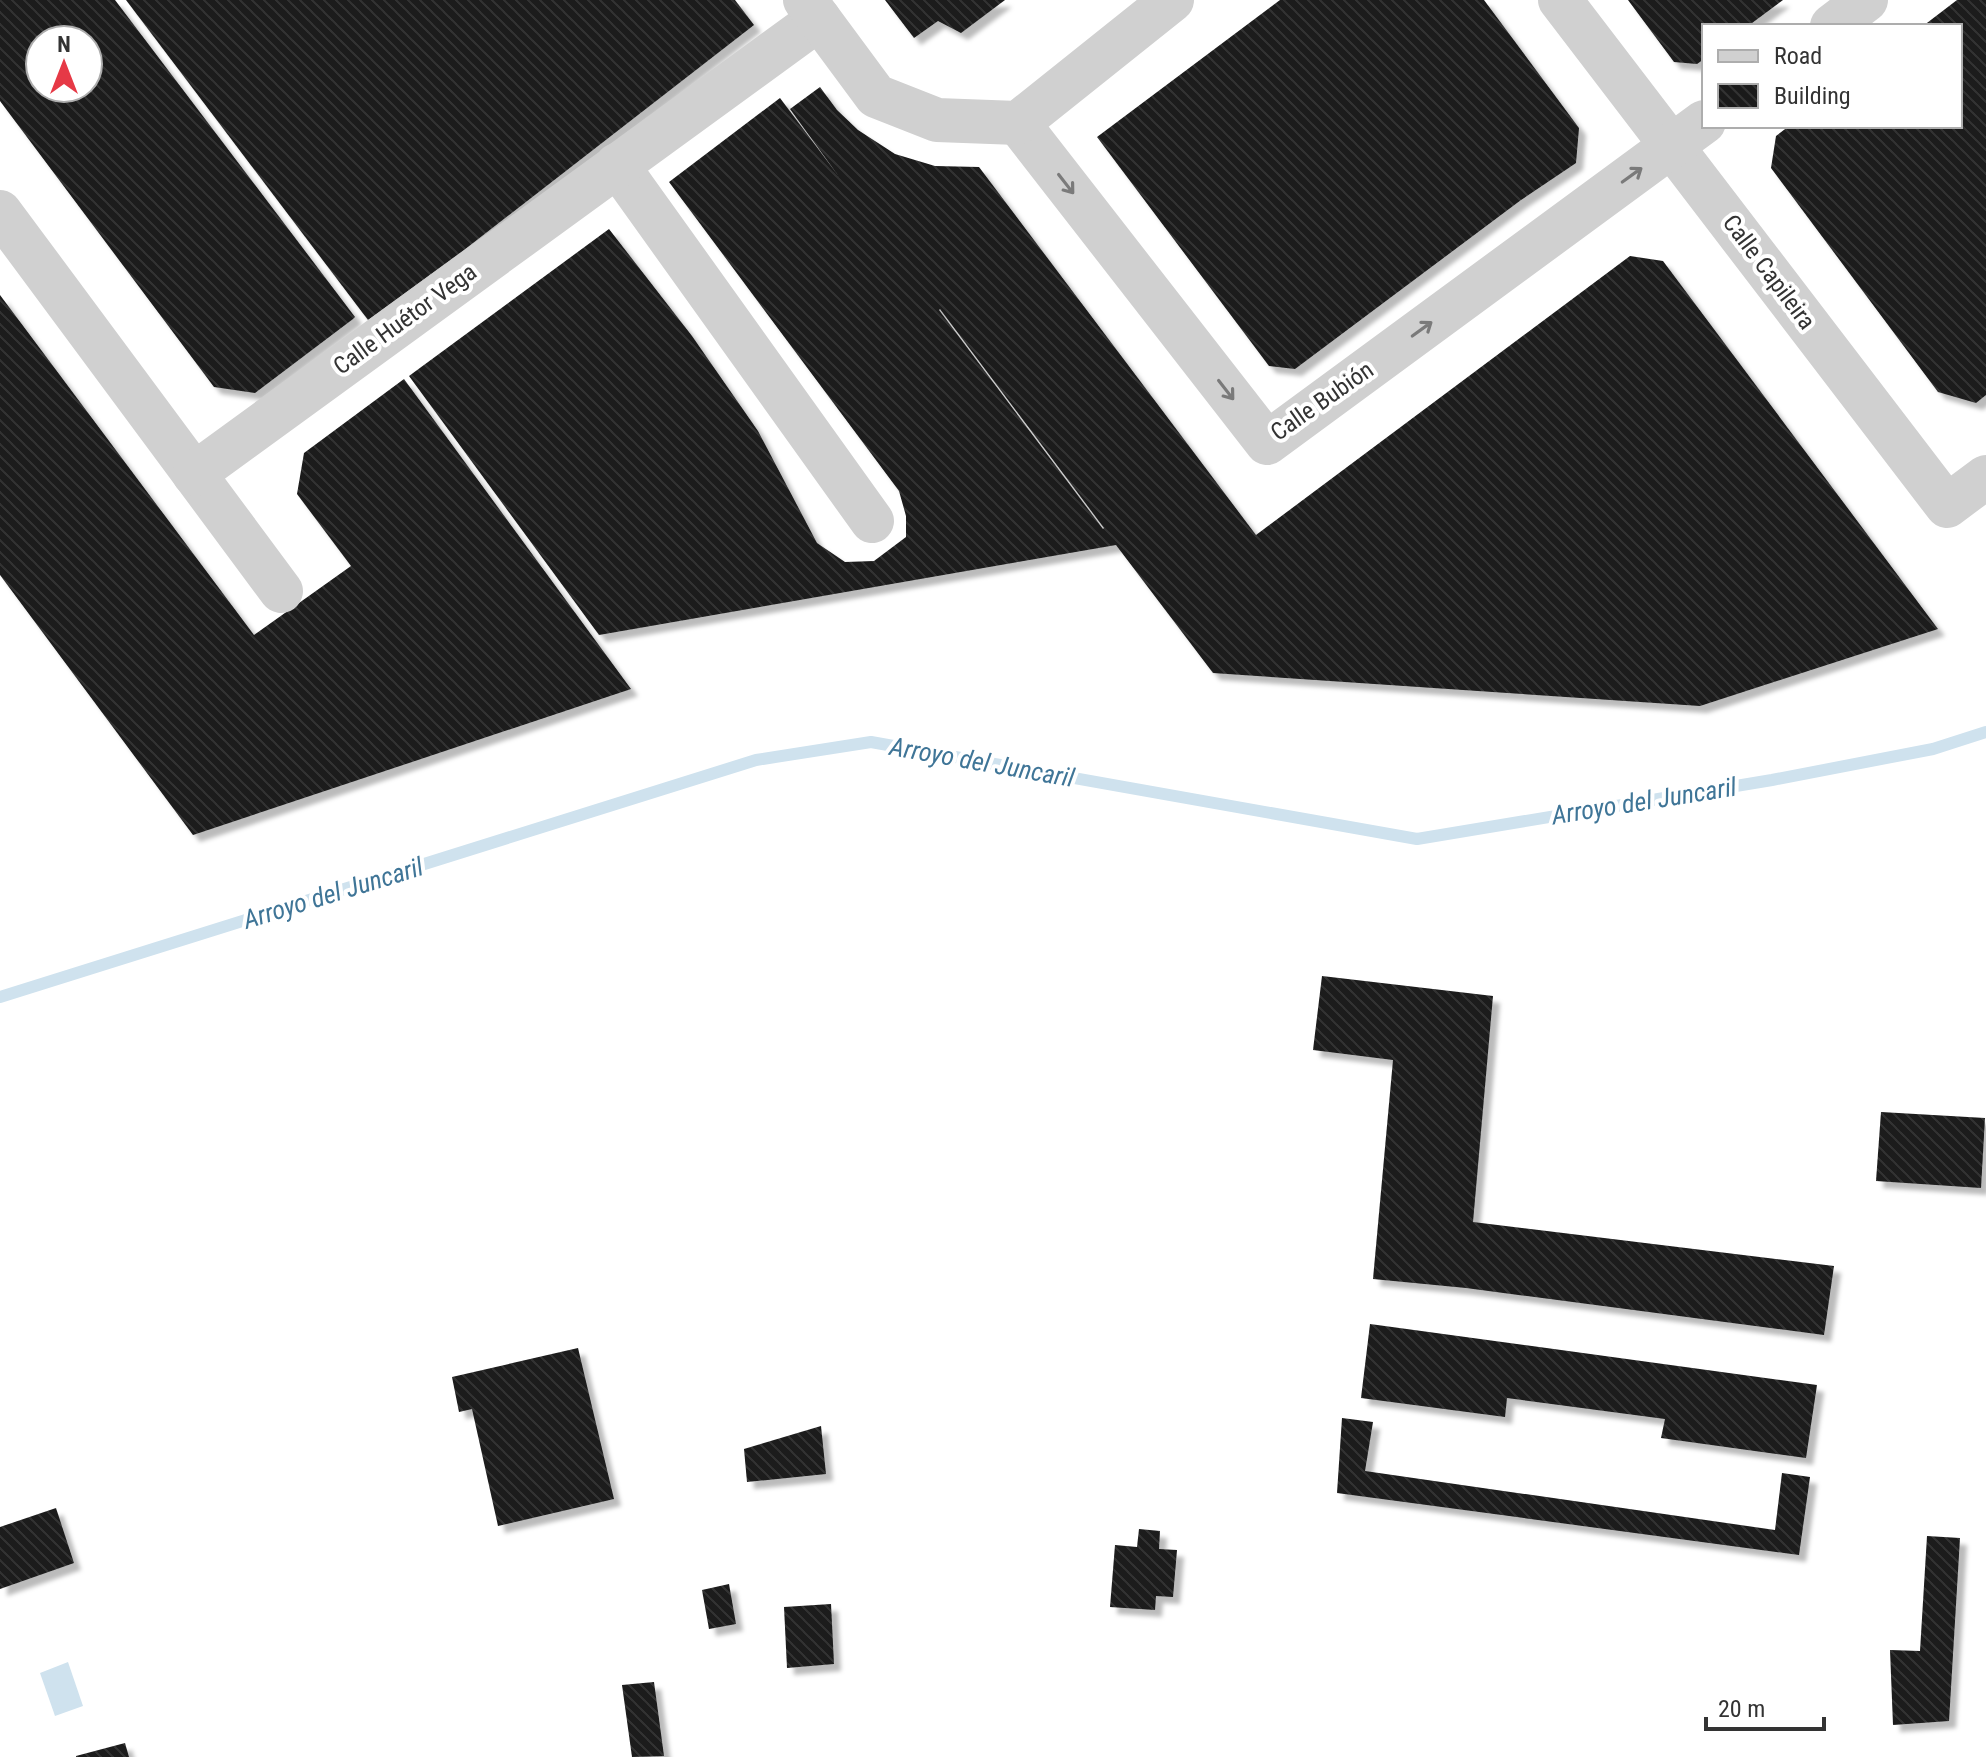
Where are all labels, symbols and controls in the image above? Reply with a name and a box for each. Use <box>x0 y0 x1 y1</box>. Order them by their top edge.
north arrow <box>24 24 104 104</box>
legend <box>1702 24 1962 128</box>
text: N <box>57 32 71 57</box>
text: Road <box>1774 42 1822 70</box>
text: Building <box>1774 82 1851 110</box>
one-way arrow <box>1621 167 1642 184</box>
one-way arrow <box>1057 173 1074 195</box>
street label: Calle Capileira <box>1717 209 1821 335</box>
street label: Calle Huétor Vega <box>328 258 482 380</box>
one-way arrow <box>1411 321 1433 337</box>
street label: Calle Bubión <box>1265 356 1379 446</box>
one-way arrow <box>1217 379 1234 400</box>
water label: Arroyo del Juncaril <box>887 731 1078 793</box>
water label: Arroyo del Juncaril <box>1548 771 1740 831</box>
water label: Arroyo del Juncaril <box>238 851 428 935</box>
scale bar <box>1706 1681 1824 1731</box>
text: 20 m <box>1718 1695 1765 1723</box>

